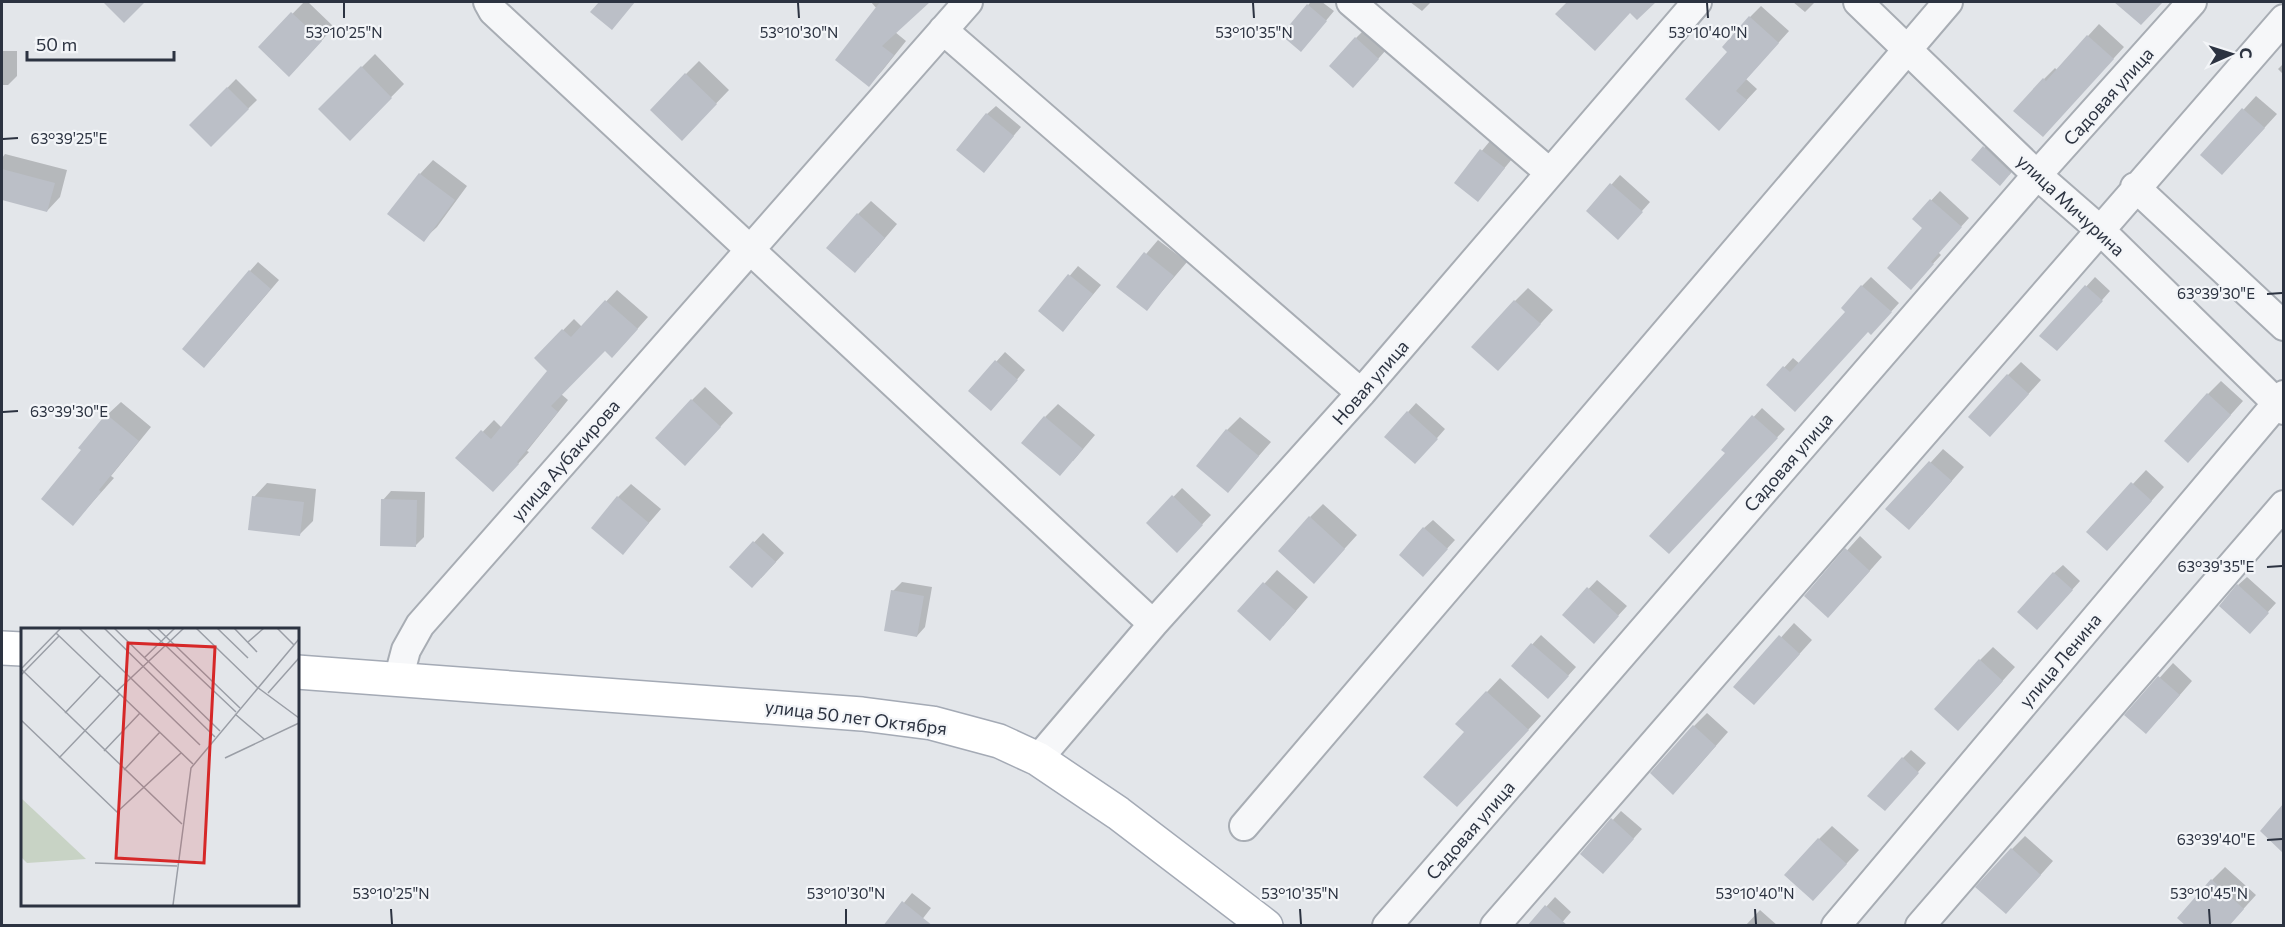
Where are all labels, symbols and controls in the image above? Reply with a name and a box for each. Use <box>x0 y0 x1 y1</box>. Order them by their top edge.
text: 53°10'25"N <box>305 23 383 41</box>
text: 53°10'30"N <box>760 23 838 41</box>
text: 53°10'35"N <box>1215 23 1293 41</box>
text: 53°10'40"N <box>1668 23 1748 41</box>
scale bar <box>27 24 174 62</box>
north arrow <box>2201 24 2261 84</box>
text: 50 m <box>36 33 77 55</box>
street label: Садовая улица <box>2058 43 2158 149</box>
text: С <box>2237 47 2256 59</box>
text: 63°39'25"E <box>31 129 107 147</box>
street label: улица Мичурина <box>2012 149 2130 261</box>
text: 63°39'30"E <box>2177 284 2255 302</box>
street label: Новая улица <box>1327 335 1413 429</box>
street label: улица Аубакирова <box>506 395 624 525</box>
text: 63°39'30"E <box>30 402 108 420</box>
street label: Садовая улица <box>1739 408 1837 516</box>
text: 63°39'35"E <box>2178 557 2255 575</box>
street label: улица Ленина <box>2014 609 2106 711</box>
inset map <box>21 628 298 906</box>
street label: улица 50 лет Октября <box>764 695 948 739</box>
street label: Садовая улица <box>1421 776 1519 884</box>
text: 63°39'40"E <box>2177 830 2255 848</box>
text: 53°10'25"N <box>352 884 430 902</box>
text: 53°10'30"N <box>807 884 885 902</box>
text: 53°10'35"N <box>1261 884 1339 902</box>
text: 53°10'40"N <box>1715 884 1795 902</box>
text: 53°10'45"N <box>2170 884 2248 902</box>

